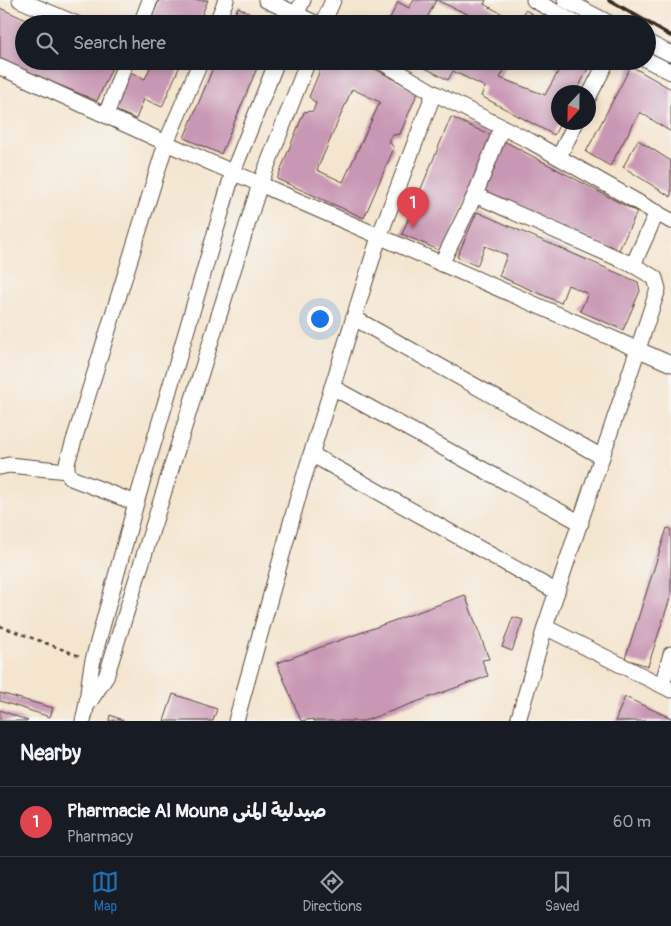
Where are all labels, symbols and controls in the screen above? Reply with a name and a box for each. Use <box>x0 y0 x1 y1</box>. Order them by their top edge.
search box <box>15 15 656 70</box>
icon: search <box>33 29 61 57</box>
text: Search here <box>73 31 166 55</box>
north arrow <box>551 85 596 130</box>
pin: 1 <box>397 187 429 228</box>
your location <box>307 306 333 332</box>
text: Nearby <box>20 740 81 767</box>
text: Pharmacie Al Mouna صيدلية المنى <box>67 799 326 823</box>
text: 1 <box>33 812 39 832</box>
text: 60 m <box>613 812 651 832</box>
text: Pharmacy <box>67 827 133 847</box>
tab: Map <box>91 868 119 915</box>
tab: Directions <box>302 868 362 915</box>
tab: Saved <box>545 868 580 915</box>

